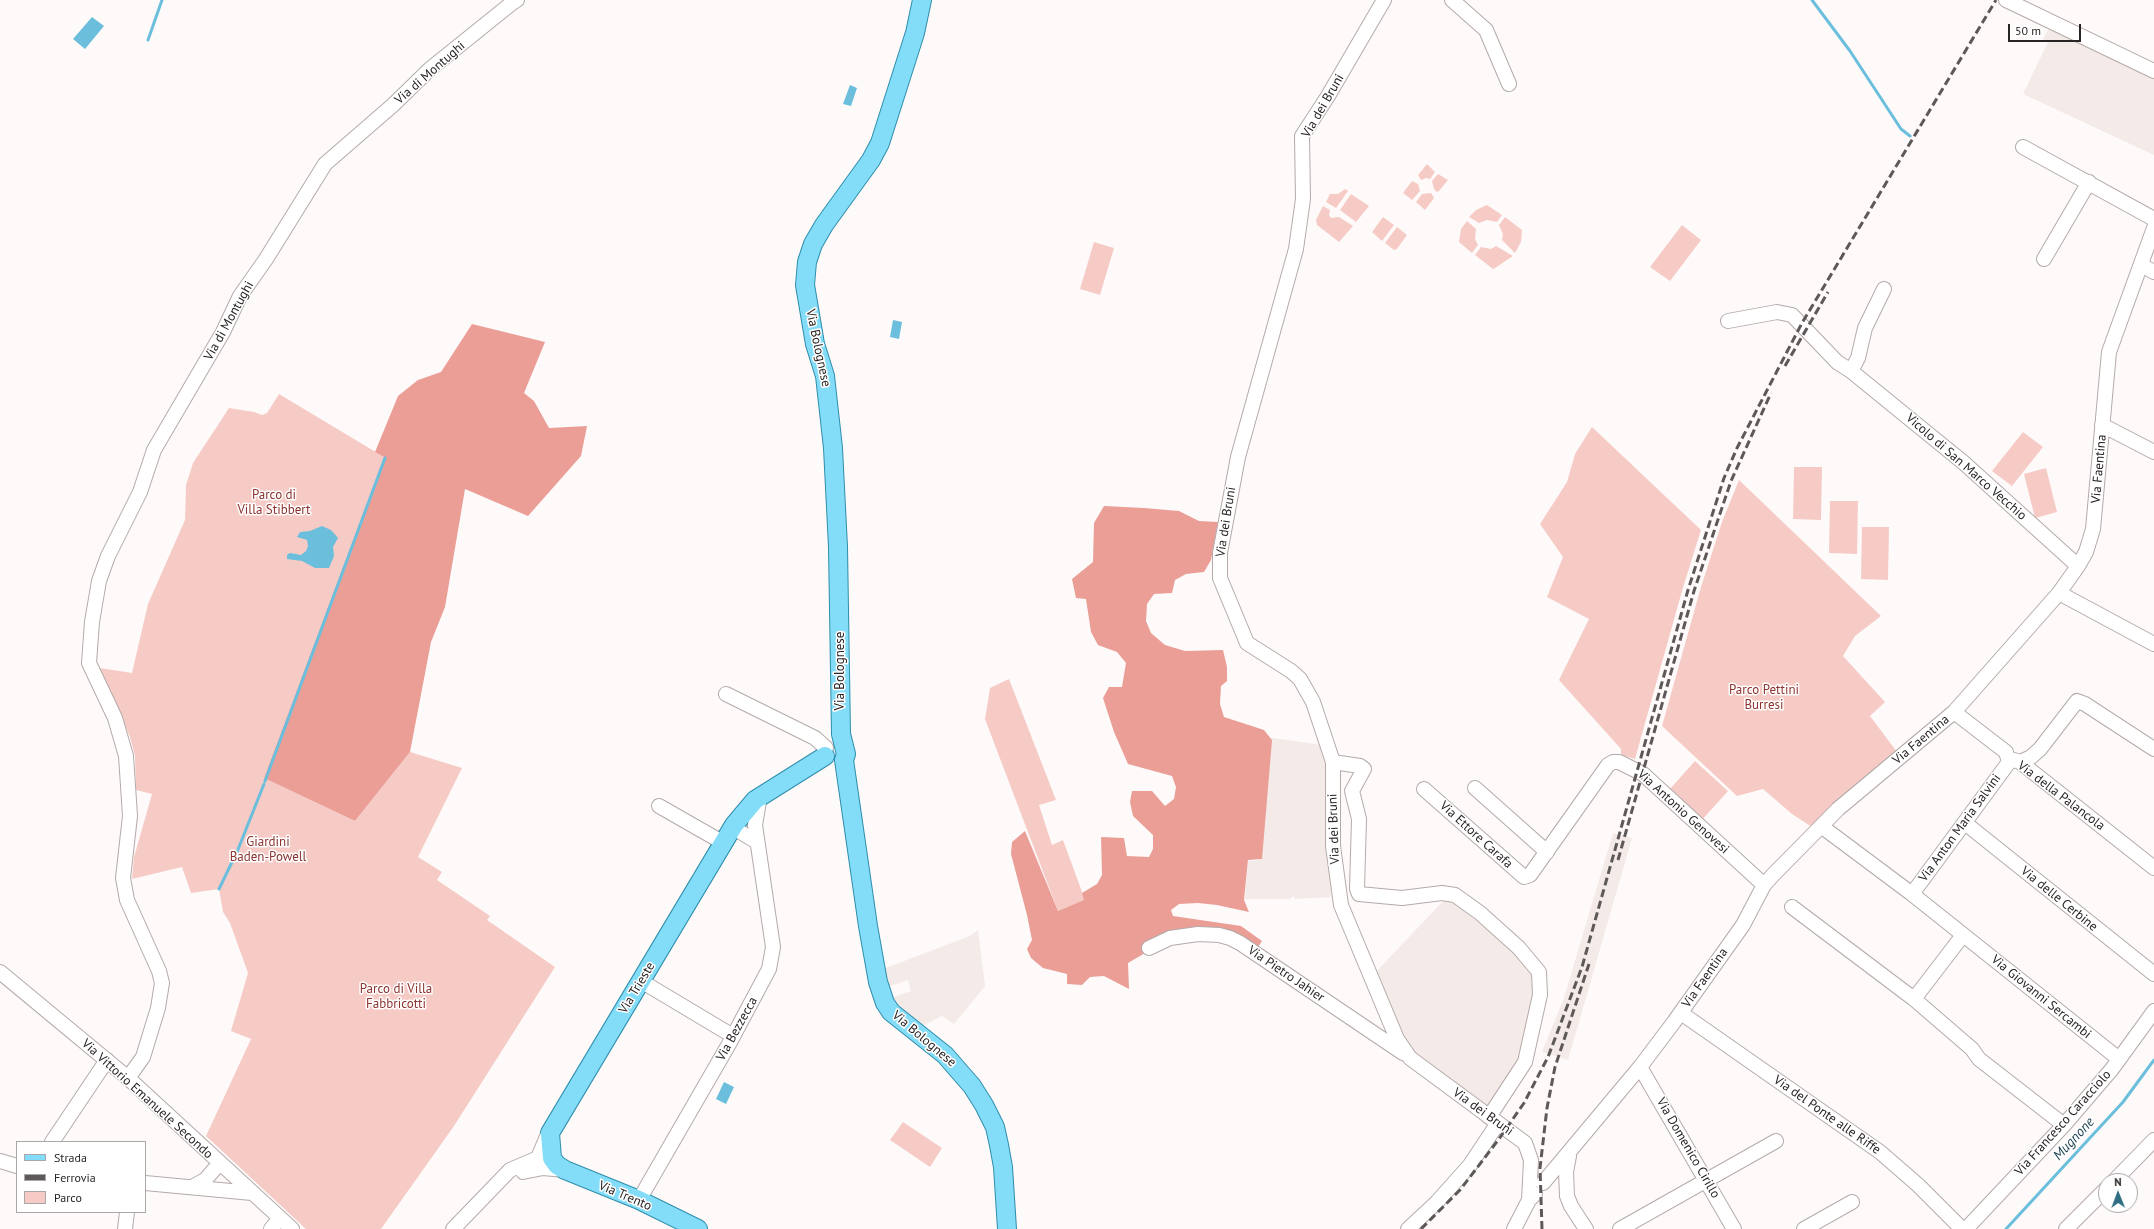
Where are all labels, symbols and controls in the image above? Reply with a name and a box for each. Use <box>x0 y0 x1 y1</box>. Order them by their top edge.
scale bar <box>2010 16 2083 42</box>
text: 50 m <box>2015 23 2041 38</box>
street label: Via di Montughi <box>392 38 468 108</box>
street label: Via dei Bruni <box>1299 71 1347 141</box>
street label: Via di Montughi <box>201 279 257 363</box>
street label: Via Bolognese <box>802 308 834 388</box>
street label: Vicolo di San Marco Vecchio <box>1902 410 2030 524</box>
street label: Via Faentina <box>2088 434 2110 504</box>
street label: Via dei Bruni <box>1213 486 1239 558</box>
park label: Parco di Villa Stibbert <box>237 487 311 518</box>
street label: Via Bolognese <box>832 632 848 710</box>
park label: Parco Pettini Burresi <box>1729 682 1799 713</box>
street label: Via Faentina <box>1890 712 1952 768</box>
street label: Via della Palancola <box>2014 758 2108 834</box>
street label: Via Antonio Genovesi <box>1634 767 1732 857</box>
street label: Via Anton Maria Salvini <box>1916 771 2004 885</box>
street label: Via dei Bruni <box>1325 793 1343 865</box>
street label: Via Ettore Carafa <box>1436 798 1516 872</box>
park label: Giardini Baden-Powell <box>230 834 306 865</box>
street label: Via delle Cerbine <box>2017 863 2101 935</box>
street label: Via Pietro Jahier <box>1245 943 1327 1005</box>
street label: Via Faentina <box>1679 945 1731 1011</box>
street label: Via Giovanni Sercambi <box>1988 952 2094 1042</box>
street label: Via Trieste <box>616 959 658 1017</box>
park label: Parco di Villa Fabbricotti <box>360 981 432 1012</box>
street label: Via Bezzecca <box>713 994 761 1064</box>
street label: Via Bolognese <box>889 1008 959 1070</box>
street label: Via Vittorio Emanuele Secondo <box>78 1036 216 1162</box>
street label: Via Francesco Caracciolo <box>2012 1067 2114 1179</box>
street label: Via del Ponte alle Riffe <box>1771 1072 1883 1158</box>
street label: Via dei Bruni <box>1450 1085 1516 1139</box>
street label: Via Domenico Cirillo <box>1653 1095 1723 1201</box>
water label: Mugnone <box>2050 1114 2098 1164</box>
legend <box>16 1141 146 1213</box>
text: Strada <box>54 1150 87 1165</box>
text: Ferrovia <box>54 1170 96 1185</box>
north arrow <box>2098 1173 2138 1213</box>
text: N <box>2114 1175 2122 1189</box>
street label: Via Trento <box>596 1178 654 1214</box>
text: Parco <box>54 1190 82 1205</box>

